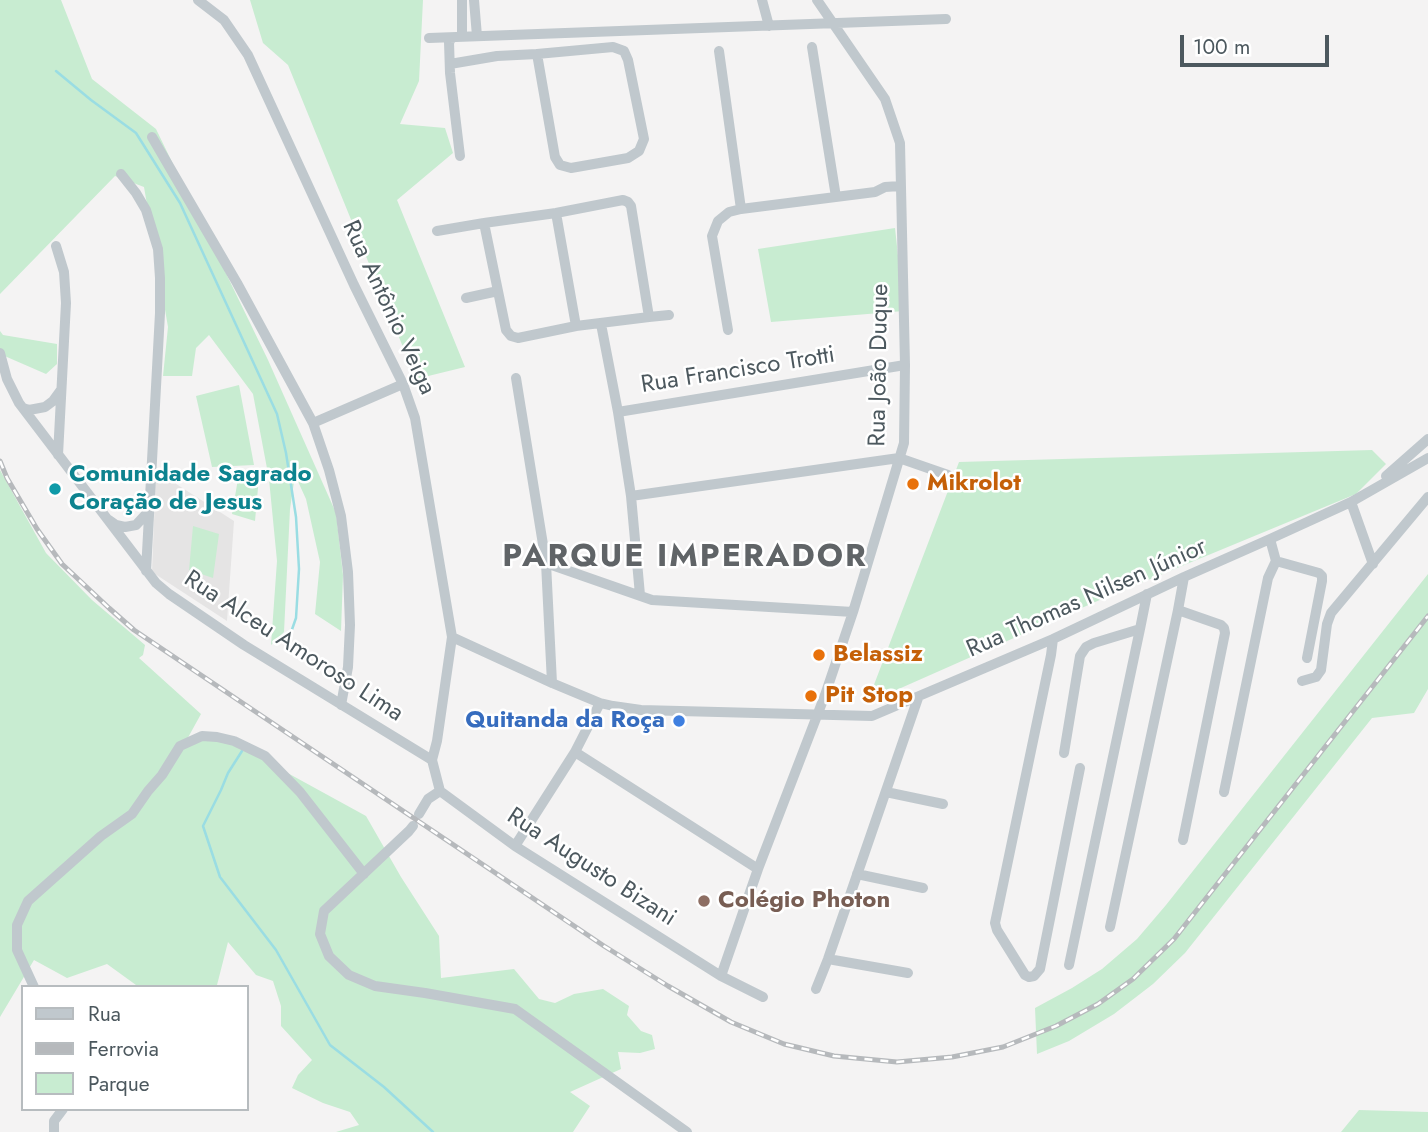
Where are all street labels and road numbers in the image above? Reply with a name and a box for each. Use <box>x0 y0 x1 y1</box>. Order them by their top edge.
street label: Rua Antônio Veiga <box>335 216 441 400</box>
street label: Rua João Duque <box>864 283 896 447</box>
street label: Rua Francisco Trotti <box>639 341 837 401</box>
street label: Rua Thomas Nilsen Júnior <box>963 533 1211 665</box>
street label: Rua Alceu Amoroso Lima <box>178 565 408 729</box>
street label: Rua Augusto Bizani <box>501 803 681 933</box>

